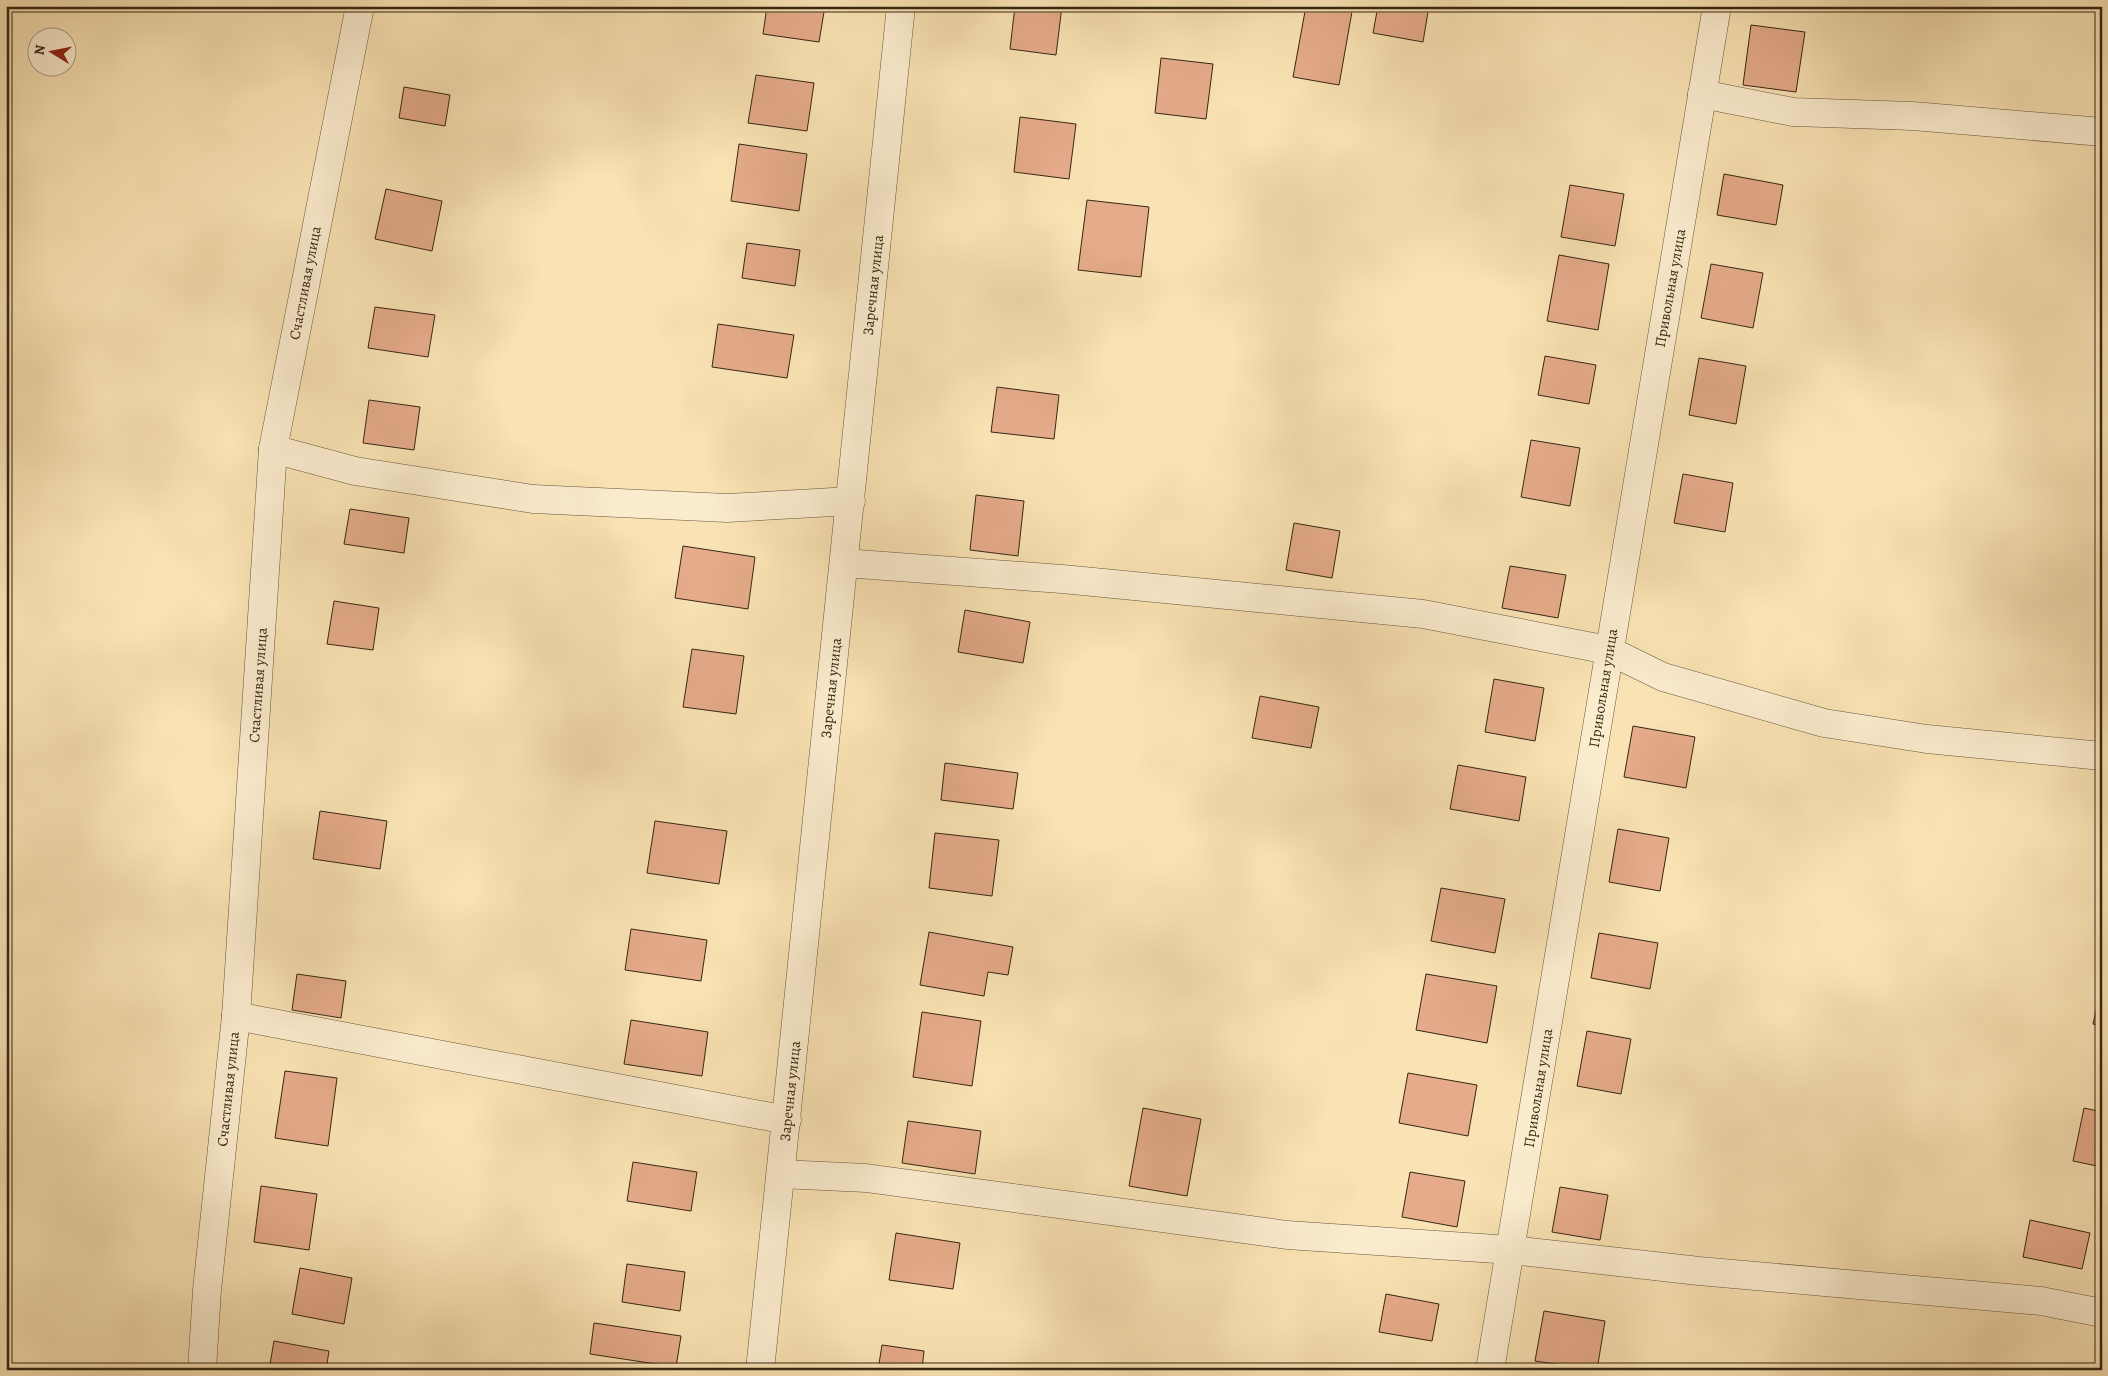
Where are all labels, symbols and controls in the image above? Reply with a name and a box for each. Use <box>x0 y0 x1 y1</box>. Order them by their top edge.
north arrow <box>28 28 78 78</box>
text: N <box>29 43 50 57</box>
street label: Счастливая улица <box>284 224 326 342</box>
street label: Привольная улица <box>1650 227 1690 349</box>
street label: Заречная улица <box>858 234 888 336</box>
street label: Счастливая улица <box>244 627 272 743</box>
street label: Привольная улица <box>1584 627 1622 749</box>
street label: Заречная улица <box>816 637 846 739</box>
street label: Привольная улица <box>1519 1027 1557 1149</box>
street label: Счастливая улица <box>212 1030 244 1147</box>
street label: Заречная улица <box>775 1040 805 1142</box>

